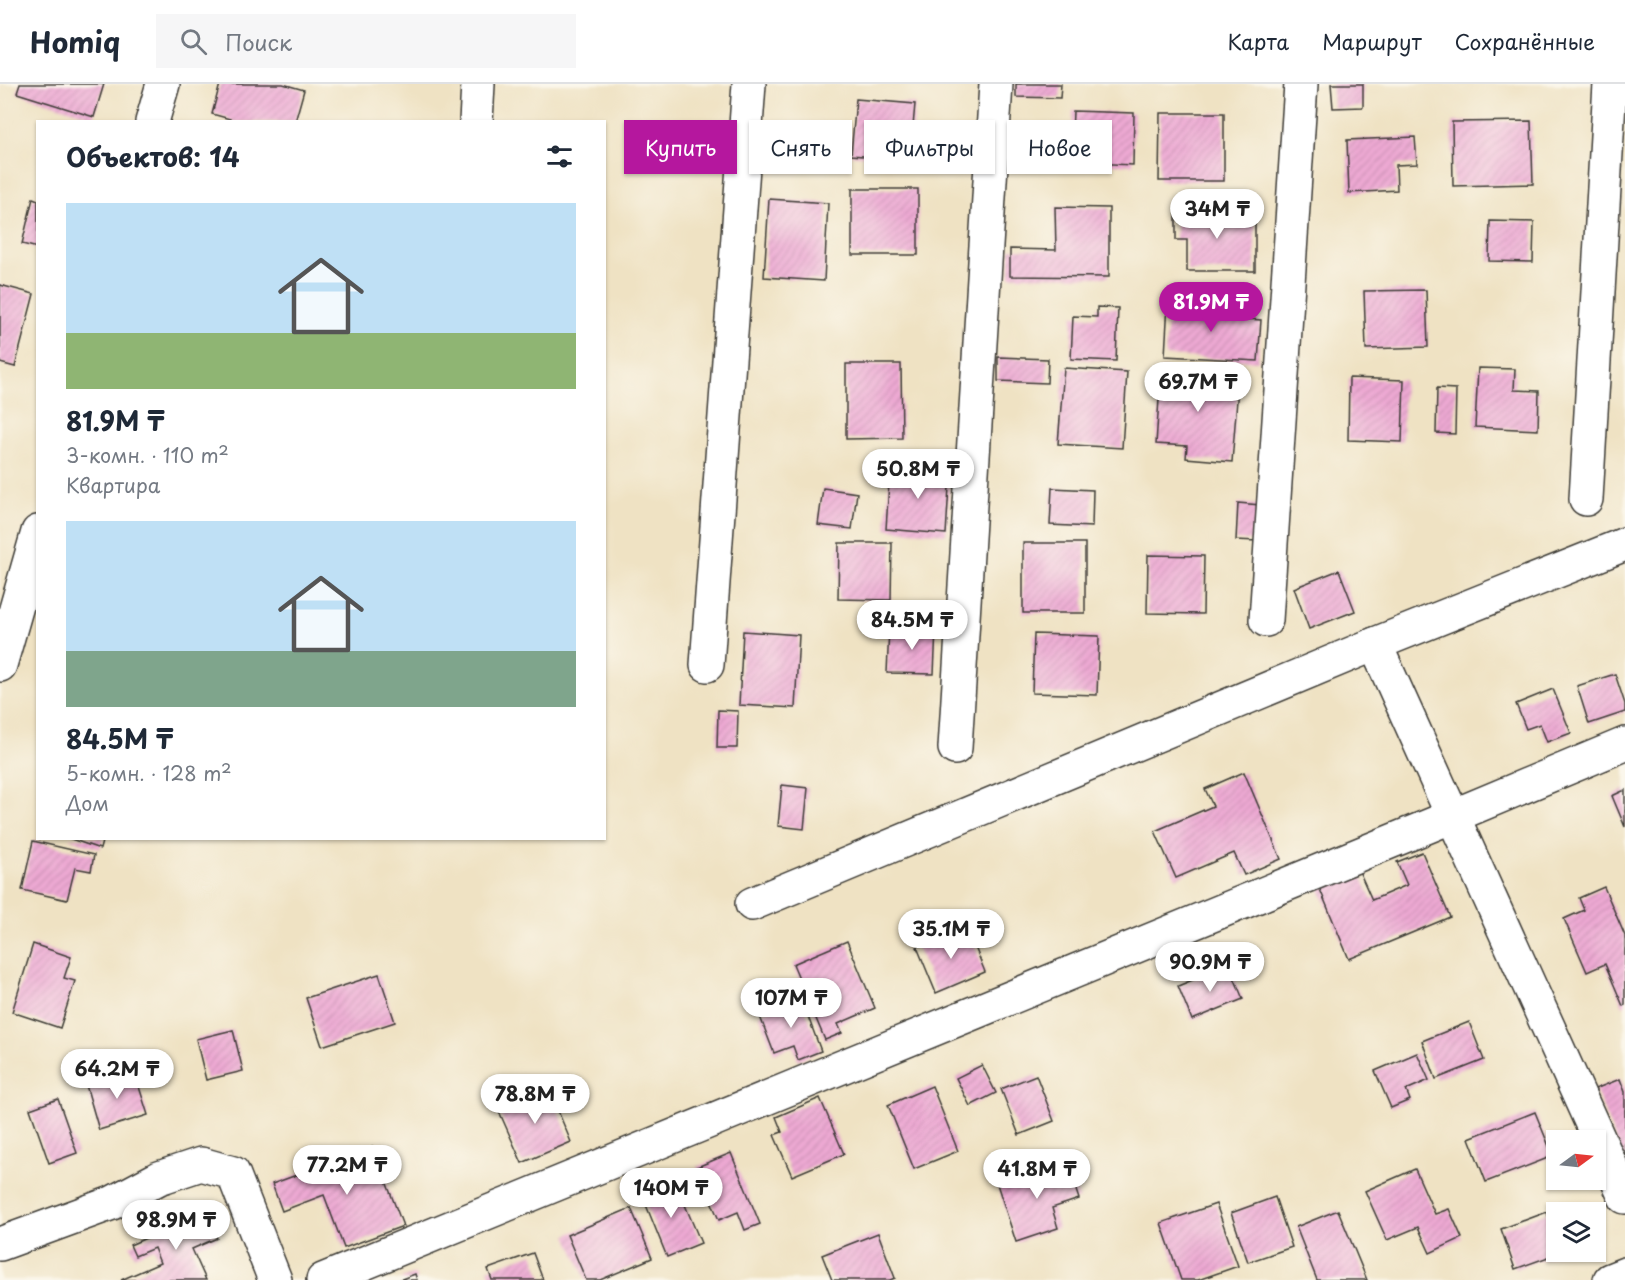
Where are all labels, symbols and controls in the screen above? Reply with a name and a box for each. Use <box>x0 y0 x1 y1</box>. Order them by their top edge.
search box <box>156 14 576 68</box>
text: Homiq <box>30 20 120 63</box>
icon: search <box>177 25 210 58</box>
text: Поиск <box>225 25 292 58</box>
text: Карта <box>1228 25 1289 57</box>
text: Маршрут <box>1322 25 1422 57</box>
text: Сохранённые <box>1455 25 1595 57</box>
chip: Купить <box>624 120 737 174</box>
chip: Снять <box>749 120 852 174</box>
chip: Фильтры <box>864 120 995 174</box>
chip: Новое <box>1007 120 1112 174</box>
text: Объектов: 14 <box>66 137 240 176</box>
icon: filters <box>543 140 576 173</box>
pin: 34M ₸ <box>1175 189 1259 240</box>
text: 34M ₸ <box>1184 193 1250 223</box>
icon: home <box>267 242 375 350</box>
pin: 81.9M ₸ <box>1156 282 1266 333</box>
text: 81.9M ₸ <box>1173 286 1249 316</box>
pin: 69.7M ₸ <box>1143 362 1253 413</box>
text: 69.7M ₸ <box>1158 366 1238 396</box>
text: 81.9M ₸ <box>66 401 165 440</box>
text: 3-комн. · 110 m² <box>66 440 229 470</box>
pin: 50.8M ₸ <box>863 449 973 500</box>
text: 50.8M ₸ <box>876 453 960 483</box>
text: Квартира <box>66 470 160 500</box>
icon: home <box>267 560 375 668</box>
pin: 84.5M ₸ <box>857 600 967 651</box>
text: 84.5M ₸ <box>871 604 953 634</box>
text: 84.5M ₸ <box>66 719 173 758</box>
text: 5-комн. · 128 m² <box>66 758 232 788</box>
text: Дом <box>66 788 109 818</box>
pin: 35.1M ₸ <box>896 909 1006 960</box>
text: 35.1M ₸ <box>912 913 990 943</box>
pin: 90.9M ₸ <box>1155 942 1265 993</box>
text: 90.9M ₸ <box>1169 946 1251 976</box>
pin: 107M ₸ <box>742 978 840 1029</box>
text: 107M ₸ <box>755 982 827 1012</box>
pin: 64.2M ₸ <box>62 1049 172 1100</box>
text: 64.2M ₸ <box>75 1053 159 1083</box>
pin: 78.8M ₸ <box>480 1074 590 1125</box>
text: 78.8M ₸ <box>495 1078 575 1108</box>
north arrow <box>1546 1130 1606 1190</box>
map controls <box>1546 1130 1606 1262</box>
pin: 77.2M ₸ <box>292 1145 402 1196</box>
text: 77.2M ₸ <box>307 1149 387 1179</box>
pin: 41.8M ₸ <box>982 1149 1092 1200</box>
text: 41.8M ₸ <box>997 1153 1077 1183</box>
pin: 140M ₸ <box>622 1168 720 1219</box>
text: 140M ₸ <box>634 1172 708 1202</box>
pin: 98.9M ₸ <box>121 1200 231 1251</box>
button: layers <box>1546 1202 1606 1262</box>
text: 98.9M ₸ <box>136 1204 216 1234</box>

